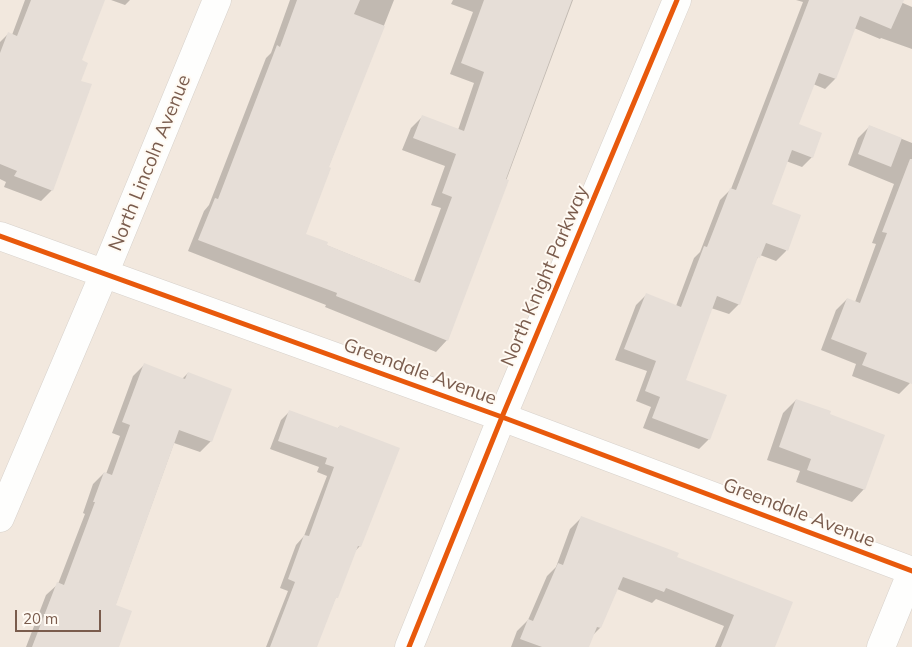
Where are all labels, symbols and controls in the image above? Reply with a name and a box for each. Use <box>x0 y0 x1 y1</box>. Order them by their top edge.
street label: North Lincoln Avenue <box>104 72 196 254</box>
street label: North Knight Parkway <box>497 182 593 370</box>
street label: Greendale Avenue <box>340 334 500 410</box>
street label: Greendale Avenue <box>720 473 878 553</box>
scale bar <box>18 600 104 632</box>
text: 20 m <box>23 609 58 628</box>

